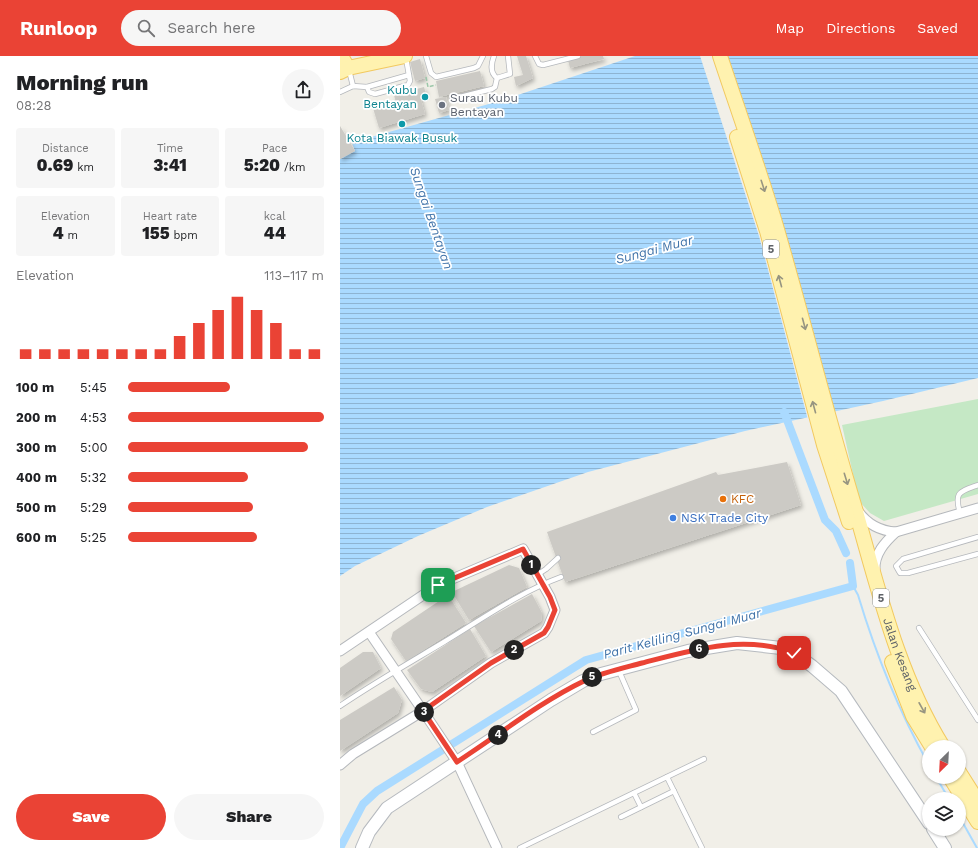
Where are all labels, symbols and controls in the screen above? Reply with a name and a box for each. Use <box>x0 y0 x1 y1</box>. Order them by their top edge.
search box <box>121 10 401 46</box>
text: Runloop <box>20 17 97 40</box>
icon: search <box>135 17 157 39</box>
text: Search here <box>167 19 255 37</box>
text: Map <box>776 20 804 36</box>
text: Directions <box>826 20 895 36</box>
text: Saved <box>917 20 958 36</box>
button: share <box>282 69 324 111</box>
text: Morning run <box>16 70 148 95</box>
place label: Kubu Bentayan <box>363 83 417 111</box>
place label: Surau Kubu Bentayan <box>450 91 518 119</box>
marker: Kubu Bentayan <box>420 92 430 102</box>
text: 08:28 <box>16 98 52 113</box>
marker: Surau Kubu Bentayan <box>437 100 447 110</box>
marker: Kota Biawak Busuk <box>397 119 407 129</box>
place label: Kota Biawak Busuk <box>347 131 458 145</box>
text: Distance <box>42 142 89 155</box>
text: Time <box>157 142 183 155</box>
text: Pace <box>262 142 287 155</box>
text: 0.69 <box>37 155 74 175</box>
text: 3:41 <box>153 155 187 175</box>
text: 5:20 <box>244 155 280 175</box>
text: km <box>74 161 94 174</box>
text: /km <box>280 161 305 174</box>
water label: Sungai Bentayan <box>407 165 456 271</box>
one-way arrow <box>760 180 767 193</box>
text: Elevation <box>41 210 90 223</box>
text: Heart rate <box>143 210 197 223</box>
text: kcal <box>264 210 286 223</box>
text: 4 <box>53 223 64 243</box>
text: 155 <box>142 223 170 243</box>
text: 44 <box>263 223 286 243</box>
text: m <box>64 229 78 242</box>
text: bpm <box>170 229 198 242</box>
water label: Sungai Muar <box>614 232 695 267</box>
road number: 5 <box>763 240 779 258</box>
text: Elevation <box>16 268 74 283</box>
text: 113–117 m <box>264 268 324 283</box>
one-way arrow <box>776 275 783 288</box>
one-way arrow <box>801 317 808 330</box>
text: 100 m <box>16 380 54 395</box>
text: 5:45 <box>80 380 107 395</box>
one-way arrow <box>810 401 817 414</box>
text: 200 m <box>16 410 56 425</box>
text: 4:53 <box>80 410 107 425</box>
text: 300 m <box>16 440 56 455</box>
text: 5:00 <box>80 440 108 455</box>
text: 400 m <box>16 470 57 485</box>
text: 5:32 <box>80 470 107 485</box>
one-way arrow <box>843 472 850 485</box>
place label: KFC <box>731 492 754 506</box>
marker: KFC <box>718 494 728 504</box>
text: 500 m <box>16 500 56 515</box>
text: 5:29 <box>80 500 107 515</box>
place label: NSK Trade City <box>681 511 769 525</box>
marker: NSK Trade City <box>668 513 678 523</box>
text: 600 m <box>16 530 57 545</box>
text: 5:25 <box>80 530 107 545</box>
pin: 1 <box>521 555 541 575</box>
text: 1 <box>529 558 533 571</box>
pin <box>421 568 455 602</box>
icon: arrive <box>427 574 449 596</box>
road number: 5 <box>873 589 889 607</box>
water label: Parit Keliling Sungai Muar <box>602 605 764 662</box>
street label: Jalan Kesang <box>880 616 920 694</box>
pin <box>777 636 811 670</box>
pin: 6 <box>689 639 709 659</box>
pin: 2 <box>504 640 524 660</box>
text: 6 <box>696 642 702 655</box>
icon: check <box>783 642 805 664</box>
text: 2 <box>511 643 517 656</box>
pin: 5 <box>582 667 602 687</box>
text: 5 <box>589 670 595 683</box>
pin: 3 <box>414 702 434 722</box>
one-way arrow <box>919 702 926 714</box>
text: 3 <box>421 705 427 718</box>
pin: 4 <box>488 725 508 745</box>
text: 4 <box>494 728 502 741</box>
north arrow <box>922 740 966 784</box>
map controls <box>922 740 966 836</box>
button: layers <box>922 792 966 836</box>
button: Save <box>16 794 166 840</box>
button: Share <box>174 794 324 840</box>

